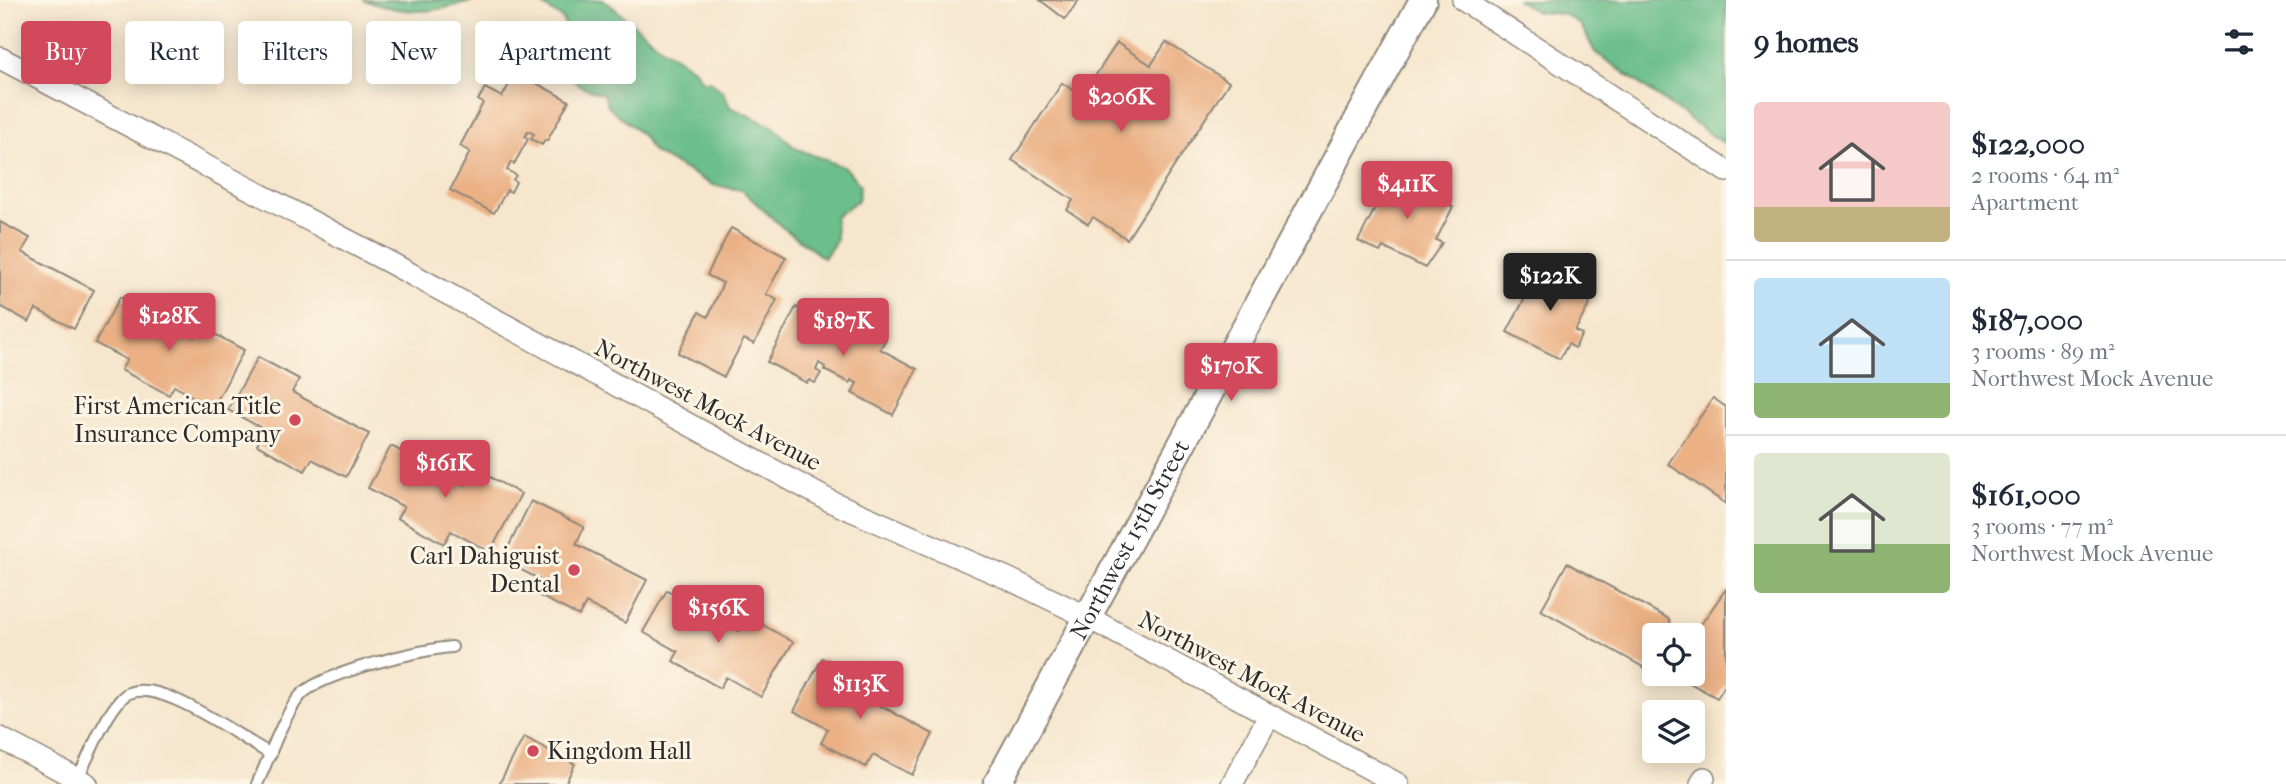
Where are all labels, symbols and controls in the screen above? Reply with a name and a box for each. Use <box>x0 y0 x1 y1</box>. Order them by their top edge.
chip: Buy <box>21 21 111 84</box>
chip: Rent <box>125 21 224 84</box>
chip: Filters <box>238 21 352 84</box>
chip: New <box>366 21 461 84</box>
chip: Apartment <box>475 21 636 84</box>
icon: filters <box>2220 23 2258 61</box>
text: 9 homes <box>1754 25 1859 60</box>
pin: $206K <box>1072 74 1170 134</box>
text: $206K <box>1088 83 1154 110</box>
text: $122,000 <box>1971 127 2085 162</box>
icon: home <box>1810 130 1894 214</box>
pin: $411K <box>1358 162 1456 221</box>
text: 2 rooms · 64 m² <box>1971 162 2119 189</box>
text: $411K <box>1377 170 1437 197</box>
text: Apartment <box>1971 189 2079 216</box>
pin: $122K <box>1501 254 1599 313</box>
text: $122K <box>1519 262 1581 289</box>
pin: $128K <box>120 294 218 353</box>
pin: $187K <box>794 298 892 358</box>
text: $128K <box>139 302 199 329</box>
text: $187,000 <box>1971 303 2083 338</box>
icon: home <box>1810 306 1894 390</box>
text: $187K <box>813 307 873 334</box>
street label: Northwest Mock Avenue <box>590 333 826 477</box>
text: 3 rooms · 89 m² <box>1971 338 2115 365</box>
pin: $170K <box>1182 344 1280 403</box>
text: $170K <box>1200 352 1262 379</box>
text: Northwest Mock Avenue <box>1971 365 2213 392</box>
place label: First American Title Insurance Company <box>74 392 282 448</box>
marker: First American Title Insurance Company <box>287 412 303 428</box>
street label: Northwest 15th Street <box>1064 435 1195 644</box>
pin: $161K <box>396 440 494 500</box>
text: $161K <box>416 449 474 476</box>
text: $161,000 <box>1971 478 2081 513</box>
icon: home <box>1810 481 1894 565</box>
text: 3 rooms · 77 m² <box>1971 513 2113 540</box>
text: Northwest Mock Avenue <box>1971 540 2213 567</box>
place label: Carl Dahiguist Dental <box>410 542 560 598</box>
marker: Carl Dahiguist Dental <box>566 562 582 578</box>
pin: $156K <box>669 586 767 645</box>
text: $156K <box>688 594 748 621</box>
street label: Northwest Mock Avenue <box>1134 605 1370 749</box>
map controls <box>1642 623 1705 763</box>
button: locate <box>1642 623 1705 686</box>
pin: $113K <box>811 662 909 721</box>
text: $113K <box>832 670 888 697</box>
button: layers <box>1642 700 1705 763</box>
place label: Kingdom Hall <box>547 737 692 765</box>
marker: Kingdom Hall <box>525 743 541 759</box>

